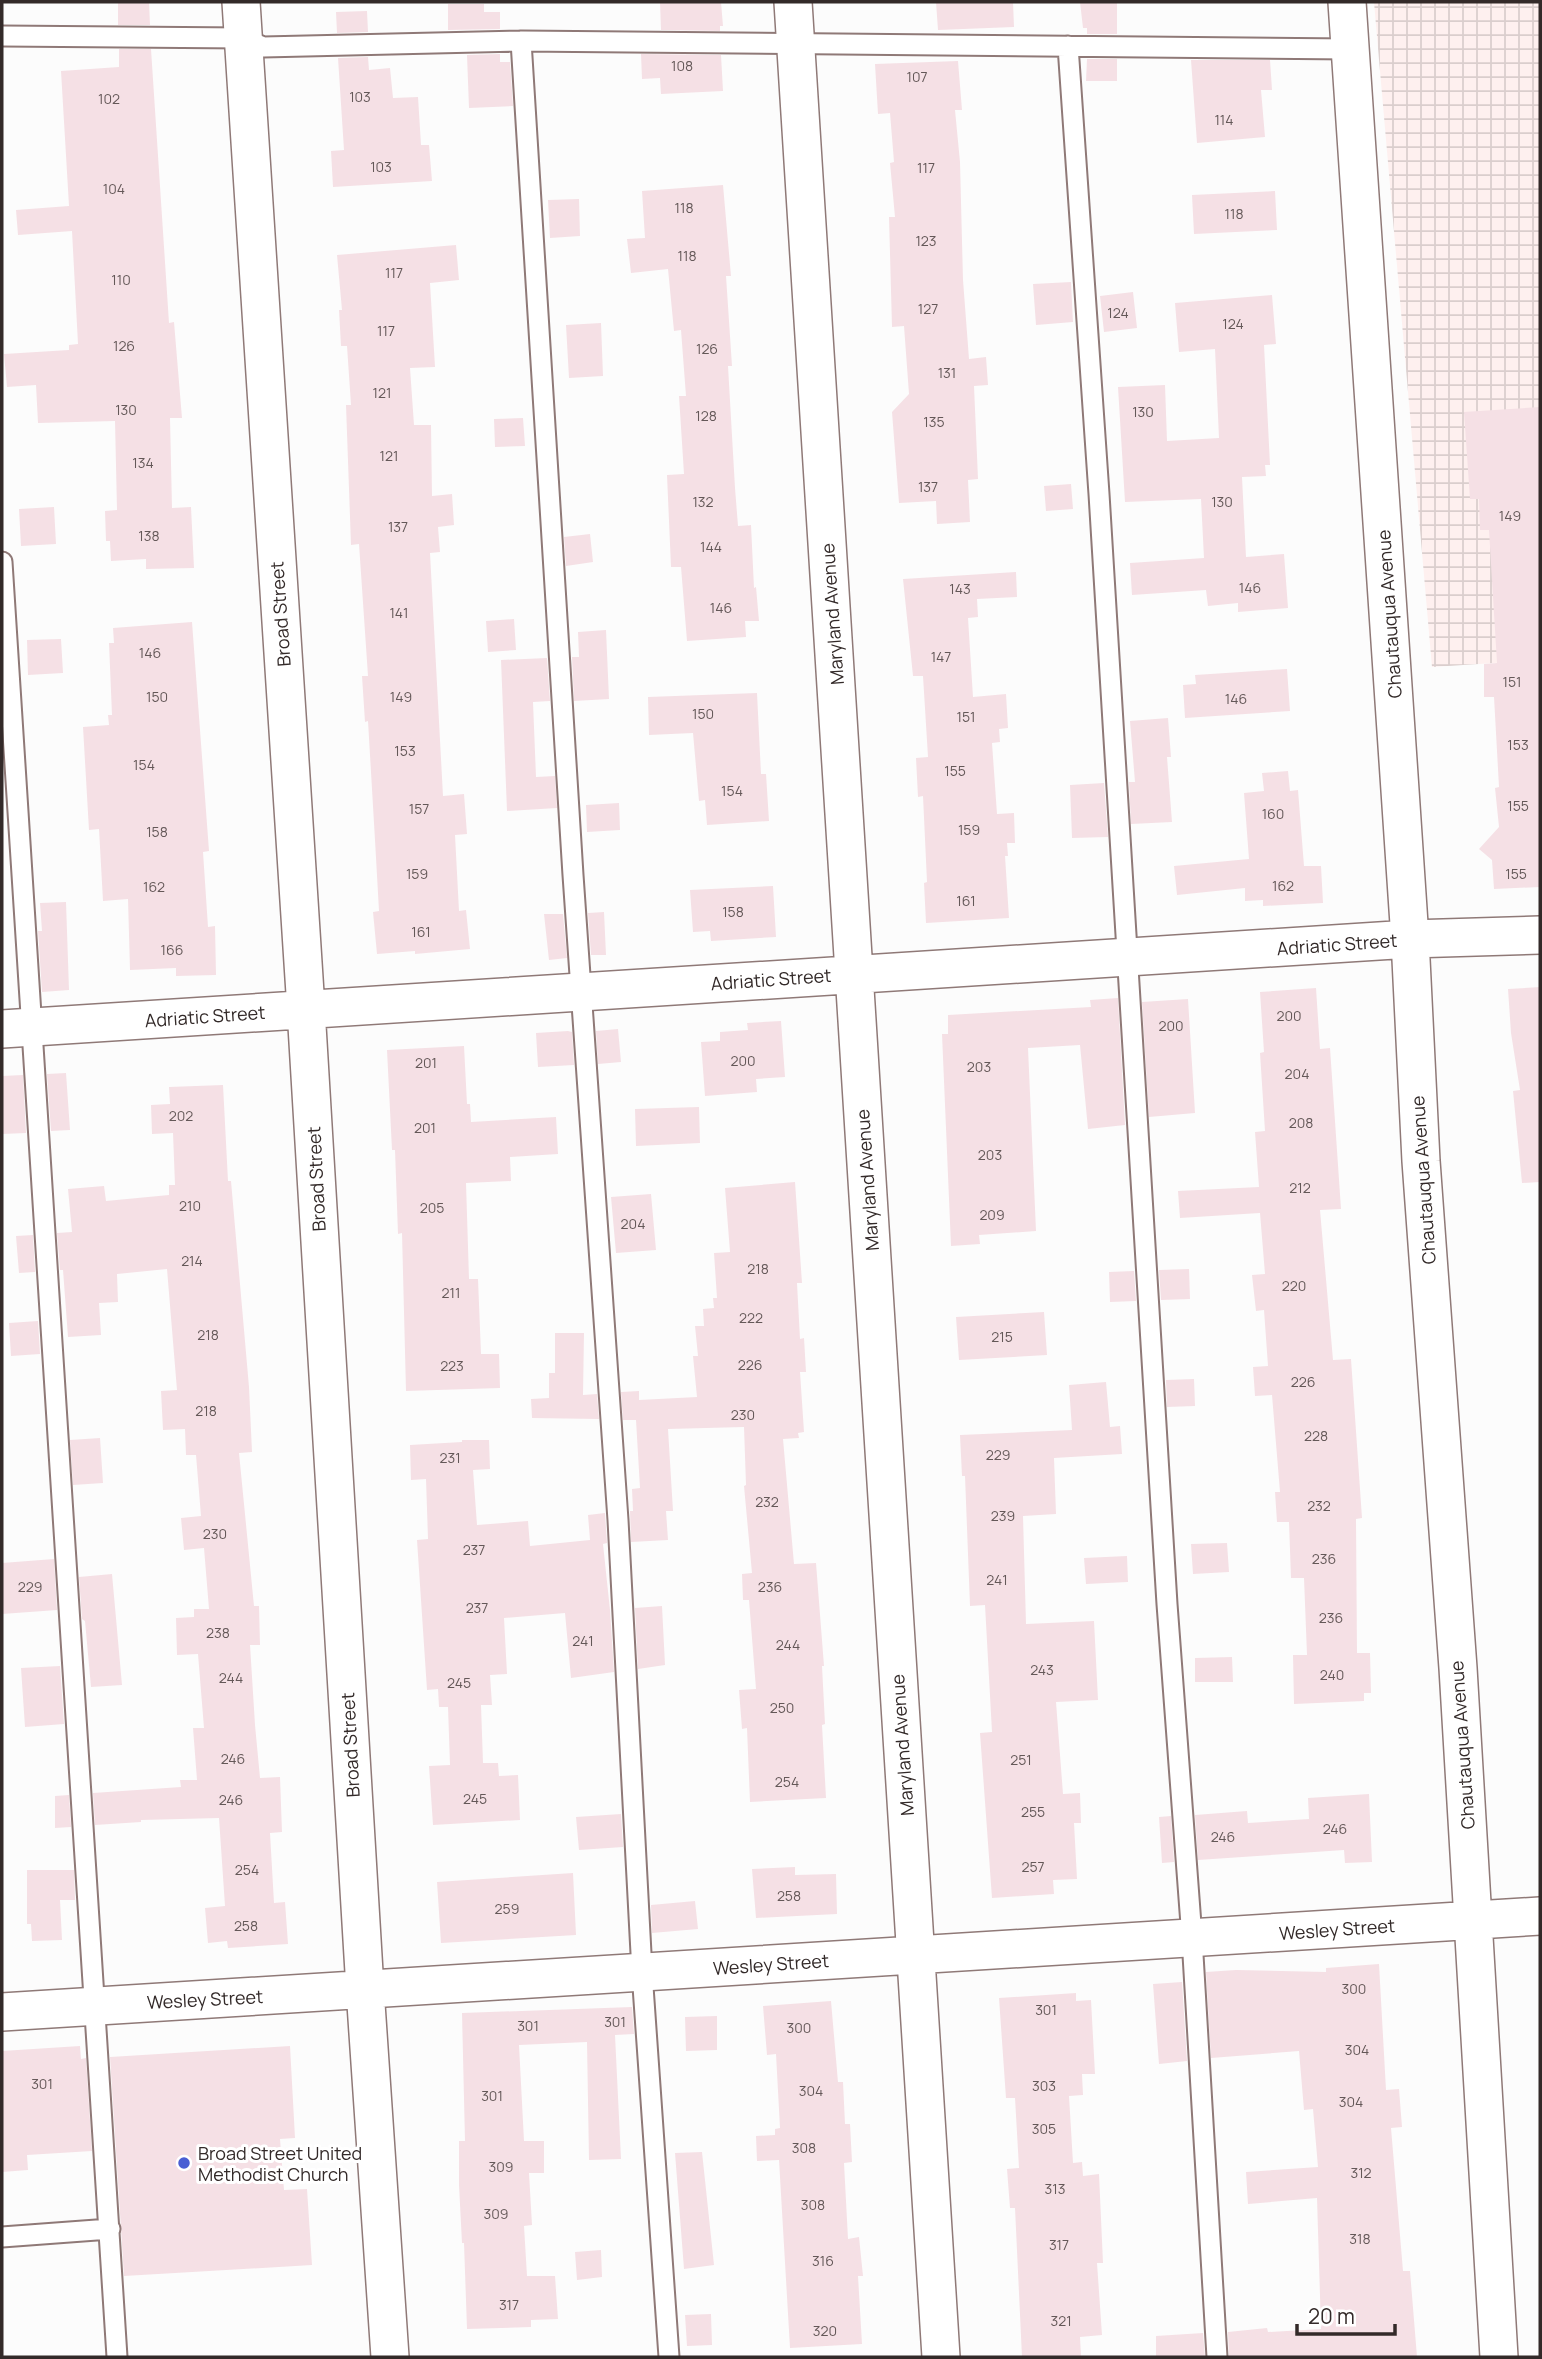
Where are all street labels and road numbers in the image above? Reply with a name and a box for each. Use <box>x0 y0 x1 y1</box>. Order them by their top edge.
street label: Chautauqua Avenue <box>1371 529 1407 699</box>
street label: Maryland Avenue <box>815 542 849 686</box>
street label: Broad Street <box>264 561 296 667</box>
street label: Adriatic Street <box>1276 928 1398 960</box>
street label: Adriatic Street <box>710 963 832 995</box>
street label: Adriatic Street <box>144 1000 266 1032</box>
street label: Chautauqua Avenue <box>1405 1095 1441 1265</box>
street label: Maryland Avenue <box>850 1108 884 1252</box>
street label: Broad Street <box>301 1126 331 1232</box>
street label: Chautauqua Avenue <box>1444 1660 1480 1830</box>
street label: Maryland Avenue <box>885 1673 919 1817</box>
street label: Broad Street <box>335 1692 365 1798</box>
street label: Wesley Street <box>1278 1913 1396 1945</box>
street label: Wesley Street <box>712 1948 830 1980</box>
street label: Wesley Street <box>146 1984 264 2014</box>

